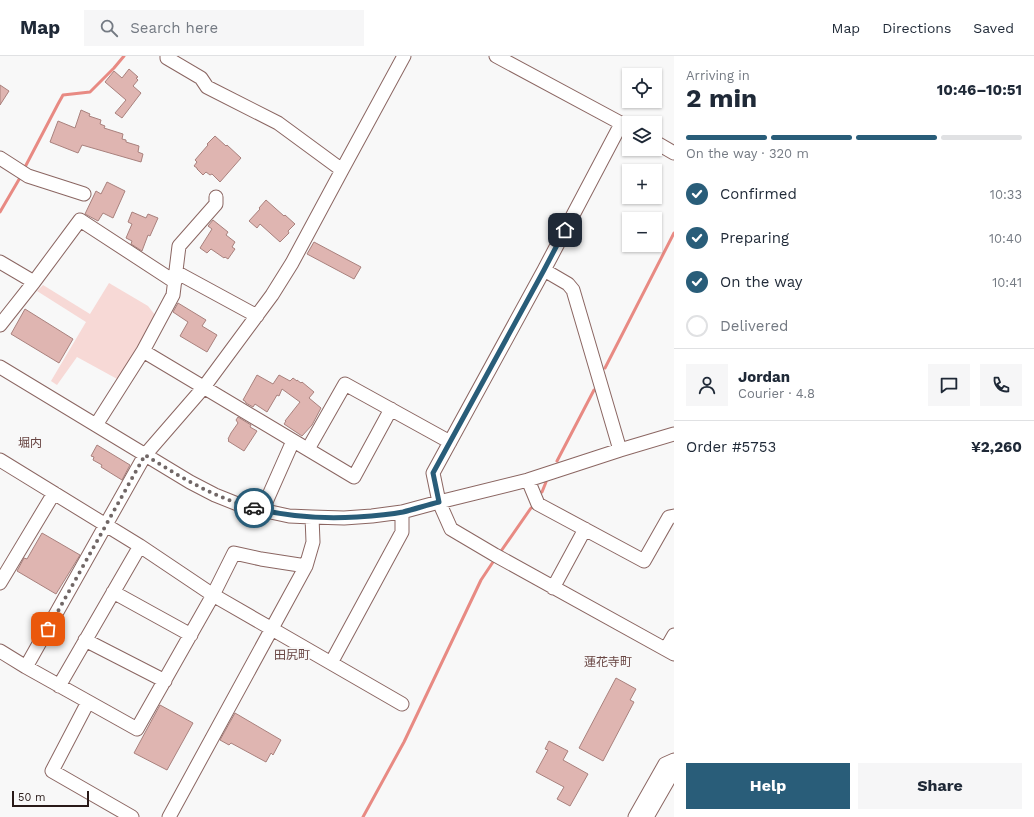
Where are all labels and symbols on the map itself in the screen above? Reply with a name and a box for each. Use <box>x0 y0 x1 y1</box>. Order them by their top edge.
pin <box>548 213 582 247</box>
district label: 堀内 <box>18 436 42 450</box>
courier <box>234 488 274 528</box>
pin <box>31 612 65 646</box>
district label: 田尻町 <box>274 648 310 662</box>
district label: 蓮花寺町 <box>584 655 632 669</box>
scale bar <box>12 789 89 808</box>

